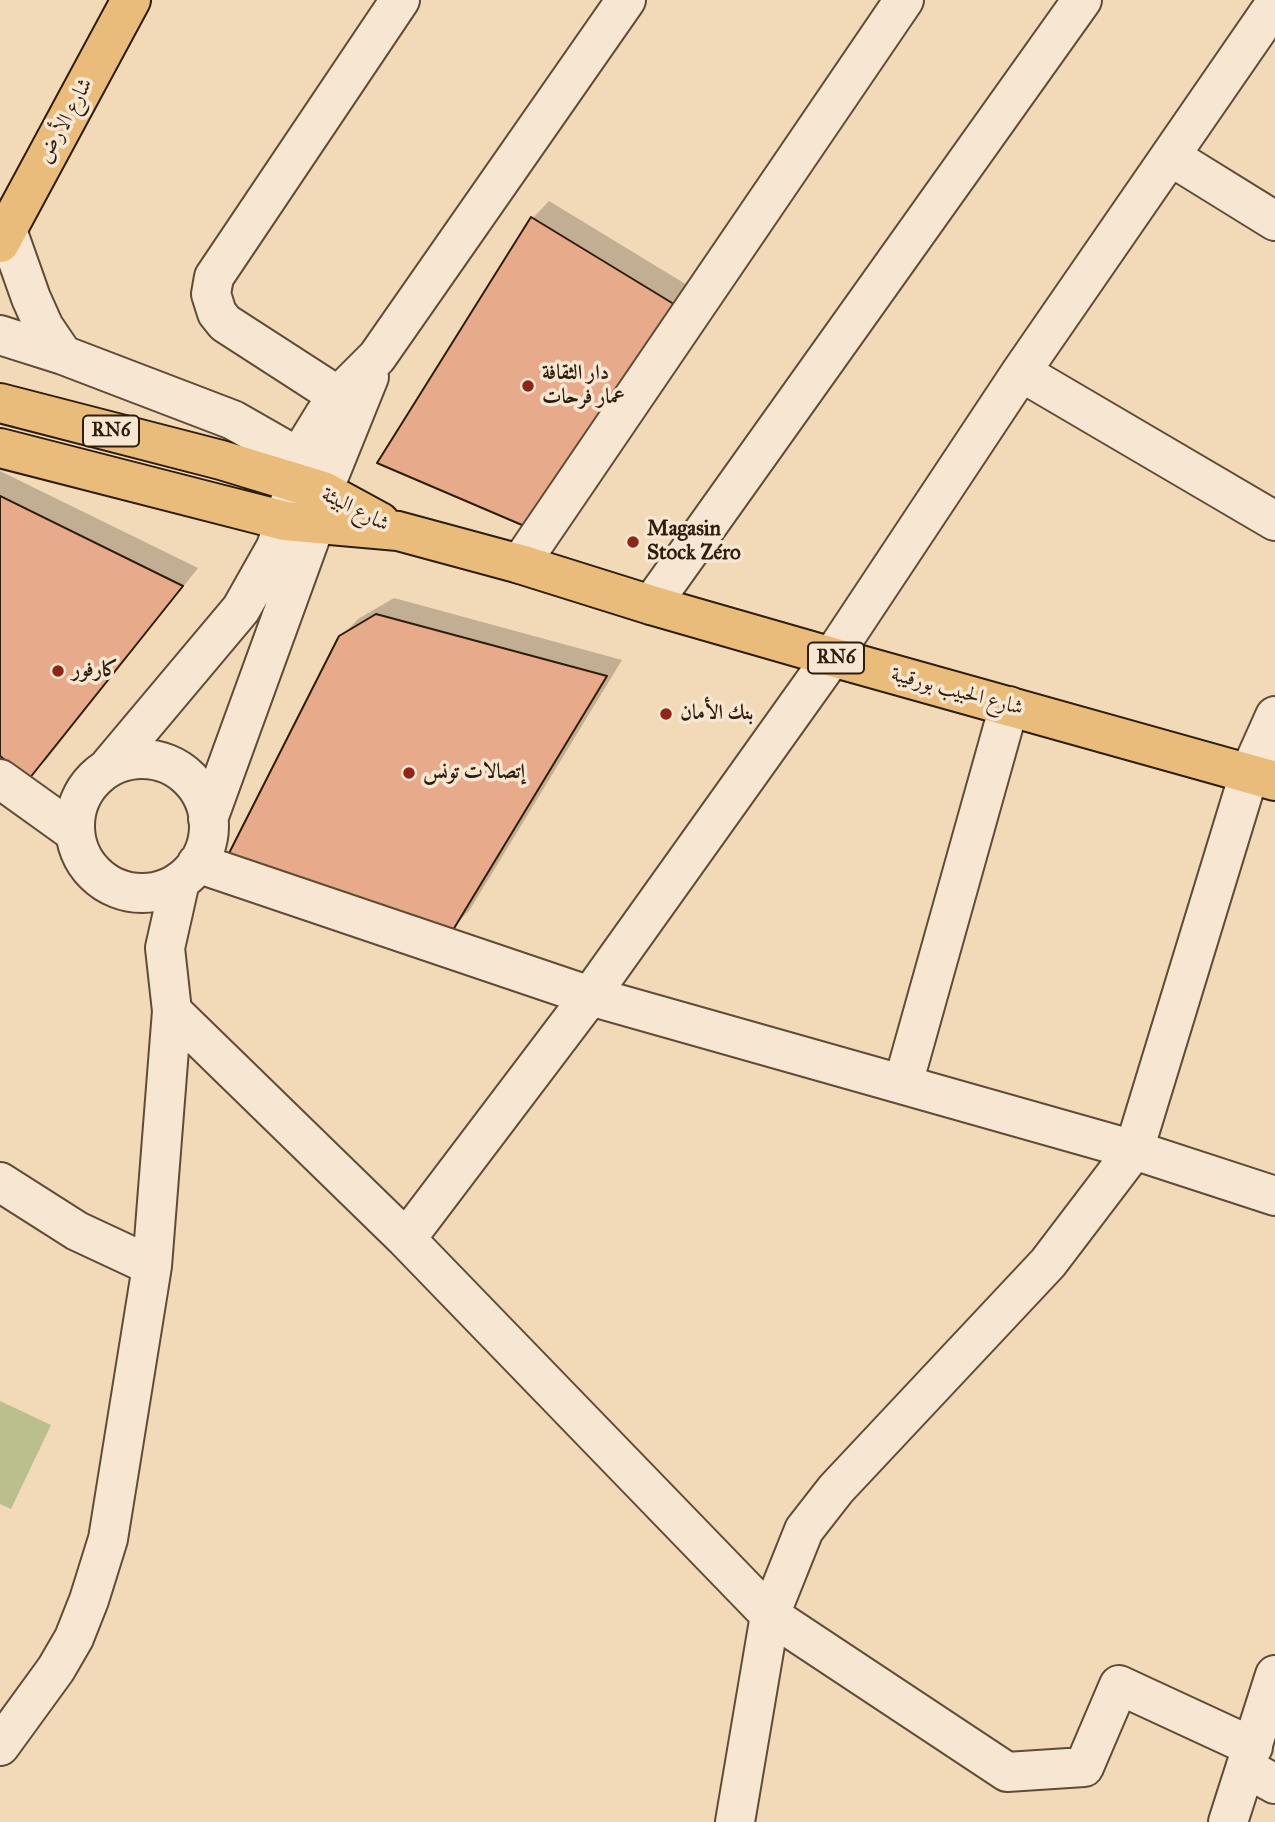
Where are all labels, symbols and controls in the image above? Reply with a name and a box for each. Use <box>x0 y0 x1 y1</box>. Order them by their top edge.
street label: شارع الأرض <box>33 74 99 168</box>
place label: دار الثقافة عمار فرحات <box>542 361 625 411</box>
marker: دار الثقافة عمار فرحات <box>520 378 536 394</box>
road number: RN6 <box>83 416 139 446</box>
street label: شارع البيئة <box>317 482 393 538</box>
place label: Magasin Stock Zéro <box>647 517 741 567</box>
marker: Magasin Stock Zéro <box>625 534 641 550</box>
road number: RN6 <box>808 642 864 674</box>
place label: كارفور <box>72 658 118 684</box>
street label: شارع الحبيب بورقيبة <box>888 662 1026 722</box>
marker: كارفور <box>50 663 66 679</box>
place label: بنك الأمان <box>680 701 754 727</box>
marker: بنك الأمان <box>658 706 674 722</box>
place label: إتصالات تونس <box>423 760 525 786</box>
marker: إتصالات تونس <box>401 765 417 781</box>

